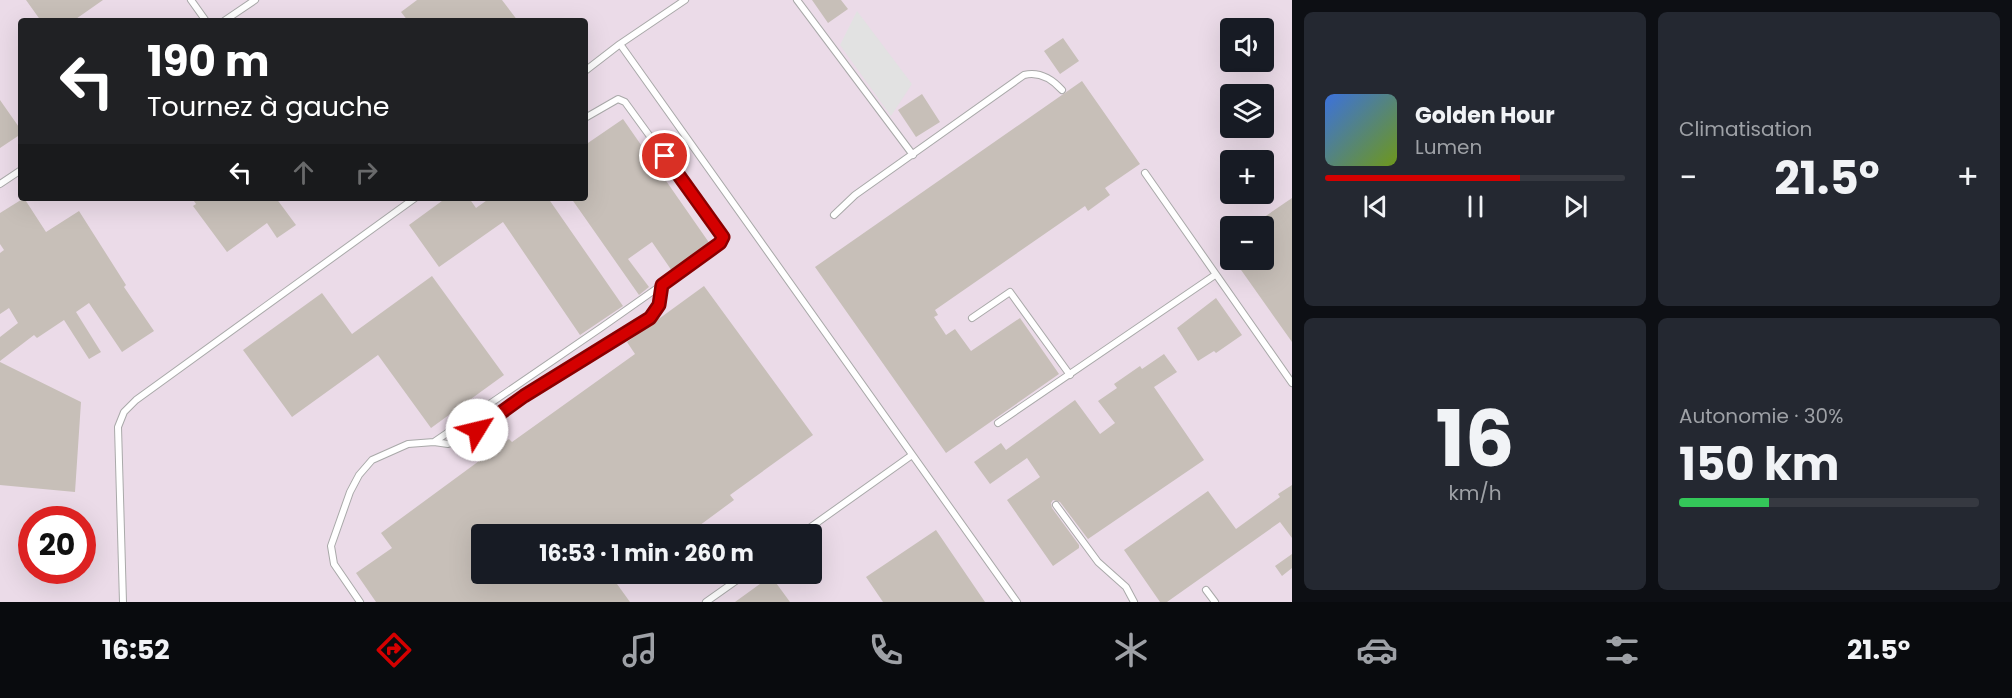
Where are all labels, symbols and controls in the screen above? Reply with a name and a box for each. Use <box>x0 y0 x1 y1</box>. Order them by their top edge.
map controls <box>1220 18 1274 270</box>
button: sound <box>1220 18 1274 72</box>
text: 190 m <box>147 32 269 91</box>
icon: left <box>48 42 126 120</box>
button: layers <box>1220 84 1274 138</box>
text: Tournez à gauche <box>147 88 389 125</box>
text: Golden Hour <box>1415 100 1555 131</box>
text: Climatisation <box>1679 115 1812 143</box>
pin <box>639 130 690 181</box>
text: Lumen <box>1415 133 1482 161</box>
icon: arrive <box>648 139 681 172</box>
text: 21.5° <box>1774 147 1880 210</box>
button: + <box>1220 150 1274 204</box>
text: − <box>1679 154 1697 201</box>
text: + <box>1956 154 1979 201</box>
icon: left <box>224 156 257 189</box>
icon: ahead <box>287 156 320 189</box>
icon: right <box>350 156 383 189</box>
icon: previous <box>1359 190 1392 223</box>
icon: pause <box>1459 190 1492 223</box>
icon: next <box>1559 190 1592 223</box>
button: − <box>1220 216 1274 270</box>
text: 16 <box>1435 384 1515 493</box>
position arrow <box>445 398 509 462</box>
text: Autonomie · 30% <box>1679 402 1843 430</box>
text: 150 km <box>1679 433 1840 496</box>
text: km/h <box>1448 479 1502 507</box>
speed limit sign: 20 <box>18 506 96 584</box>
text: 16:53 · 1 min · 260 m <box>539 538 754 569</box>
icon: directions <box>373 629 415 671</box>
icon: music <box>619 629 661 671</box>
icon: phone <box>865 629 907 671</box>
icon: climate <box>1110 629 1152 671</box>
icon: car <box>1356 629 1398 671</box>
icon: filters <box>1601 629 1643 671</box>
text: 16:52 <box>102 631 170 668</box>
text: 21.5° <box>1847 631 1910 668</box>

